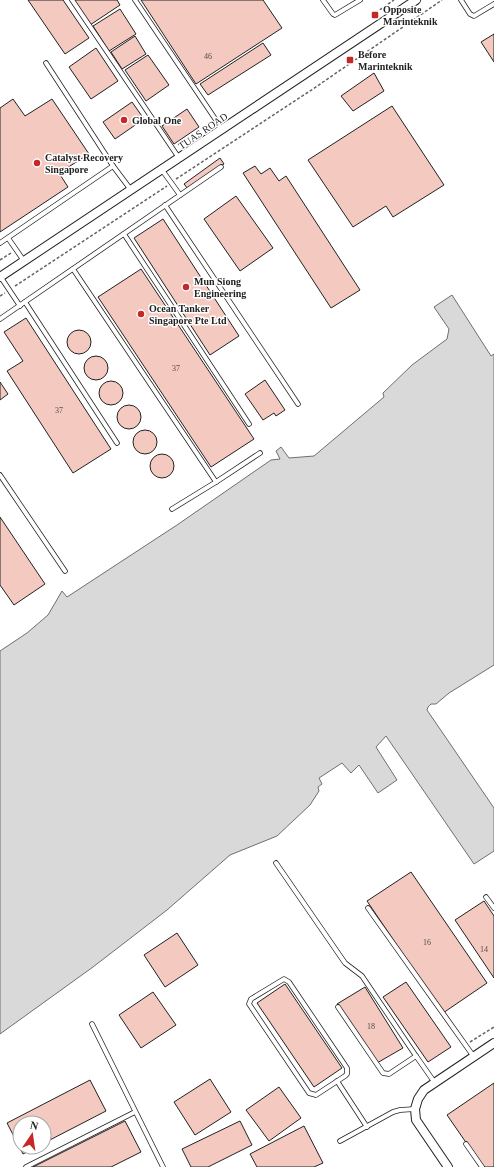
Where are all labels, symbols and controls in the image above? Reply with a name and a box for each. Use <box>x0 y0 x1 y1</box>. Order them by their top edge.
place label: Opposite Marinteknik <box>383 4 438 27</box>
marker: Opposite Marinteknik <box>370 10 380 20</box>
place label: Before Marinteknik <box>358 49 413 72</box>
house number: 46 <box>204 52 212 61</box>
marker: Before Marinteknik <box>345 55 355 65</box>
street label: TUAS ROAD <box>176 111 230 151</box>
marker: Global One <box>119 115 129 125</box>
place label: Global One <box>132 115 182 126</box>
place label: Catalyst Recovery Singapore <box>45 152 123 175</box>
marker: Catalyst Recovery Singapore <box>32 158 42 168</box>
place label: Mun Siong Engineering <box>194 276 246 299</box>
marker: Mun Siong Engineering <box>181 282 191 292</box>
place label: Ocean Tanker Singapore Pte Ltd <box>149 303 227 326</box>
marker: Ocean Tanker Singapore Pte Ltd <box>136 309 146 319</box>
house number: 37 <box>172 364 180 373</box>
house number: 37 <box>55 406 63 415</box>
house number: 16 <box>423 938 431 947</box>
house number: 14 <box>480 945 488 954</box>
house number: 18 <box>367 1022 375 1031</box>
north arrow <box>12 1115 52 1155</box>
text: N <box>29 1119 40 1132</box>

